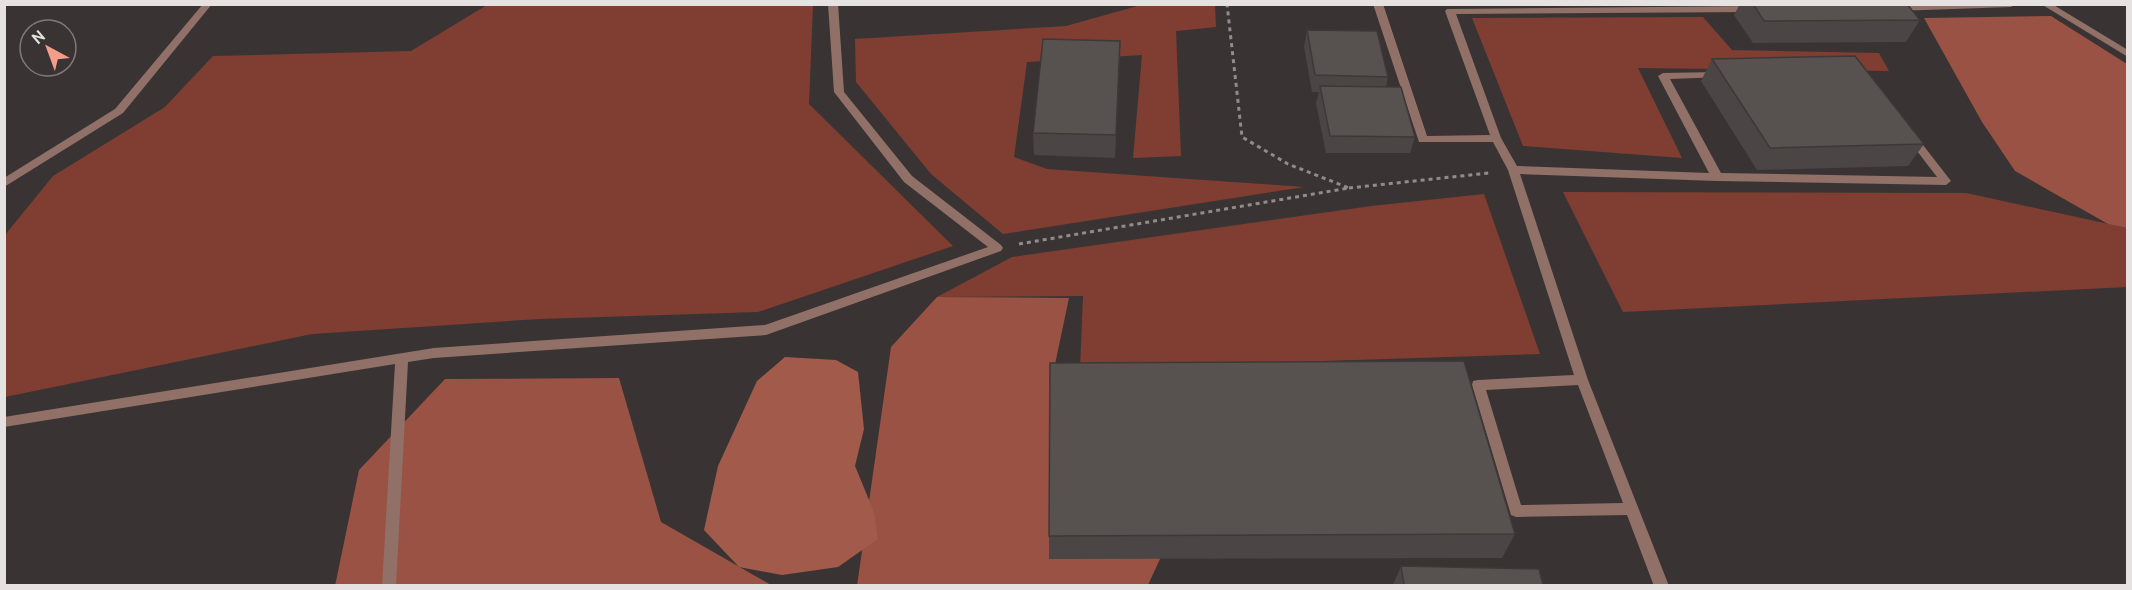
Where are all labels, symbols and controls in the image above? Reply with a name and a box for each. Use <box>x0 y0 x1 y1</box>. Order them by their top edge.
north arrow <box>18 18 78 78</box>
text: N <box>28 26 49 48</box>

